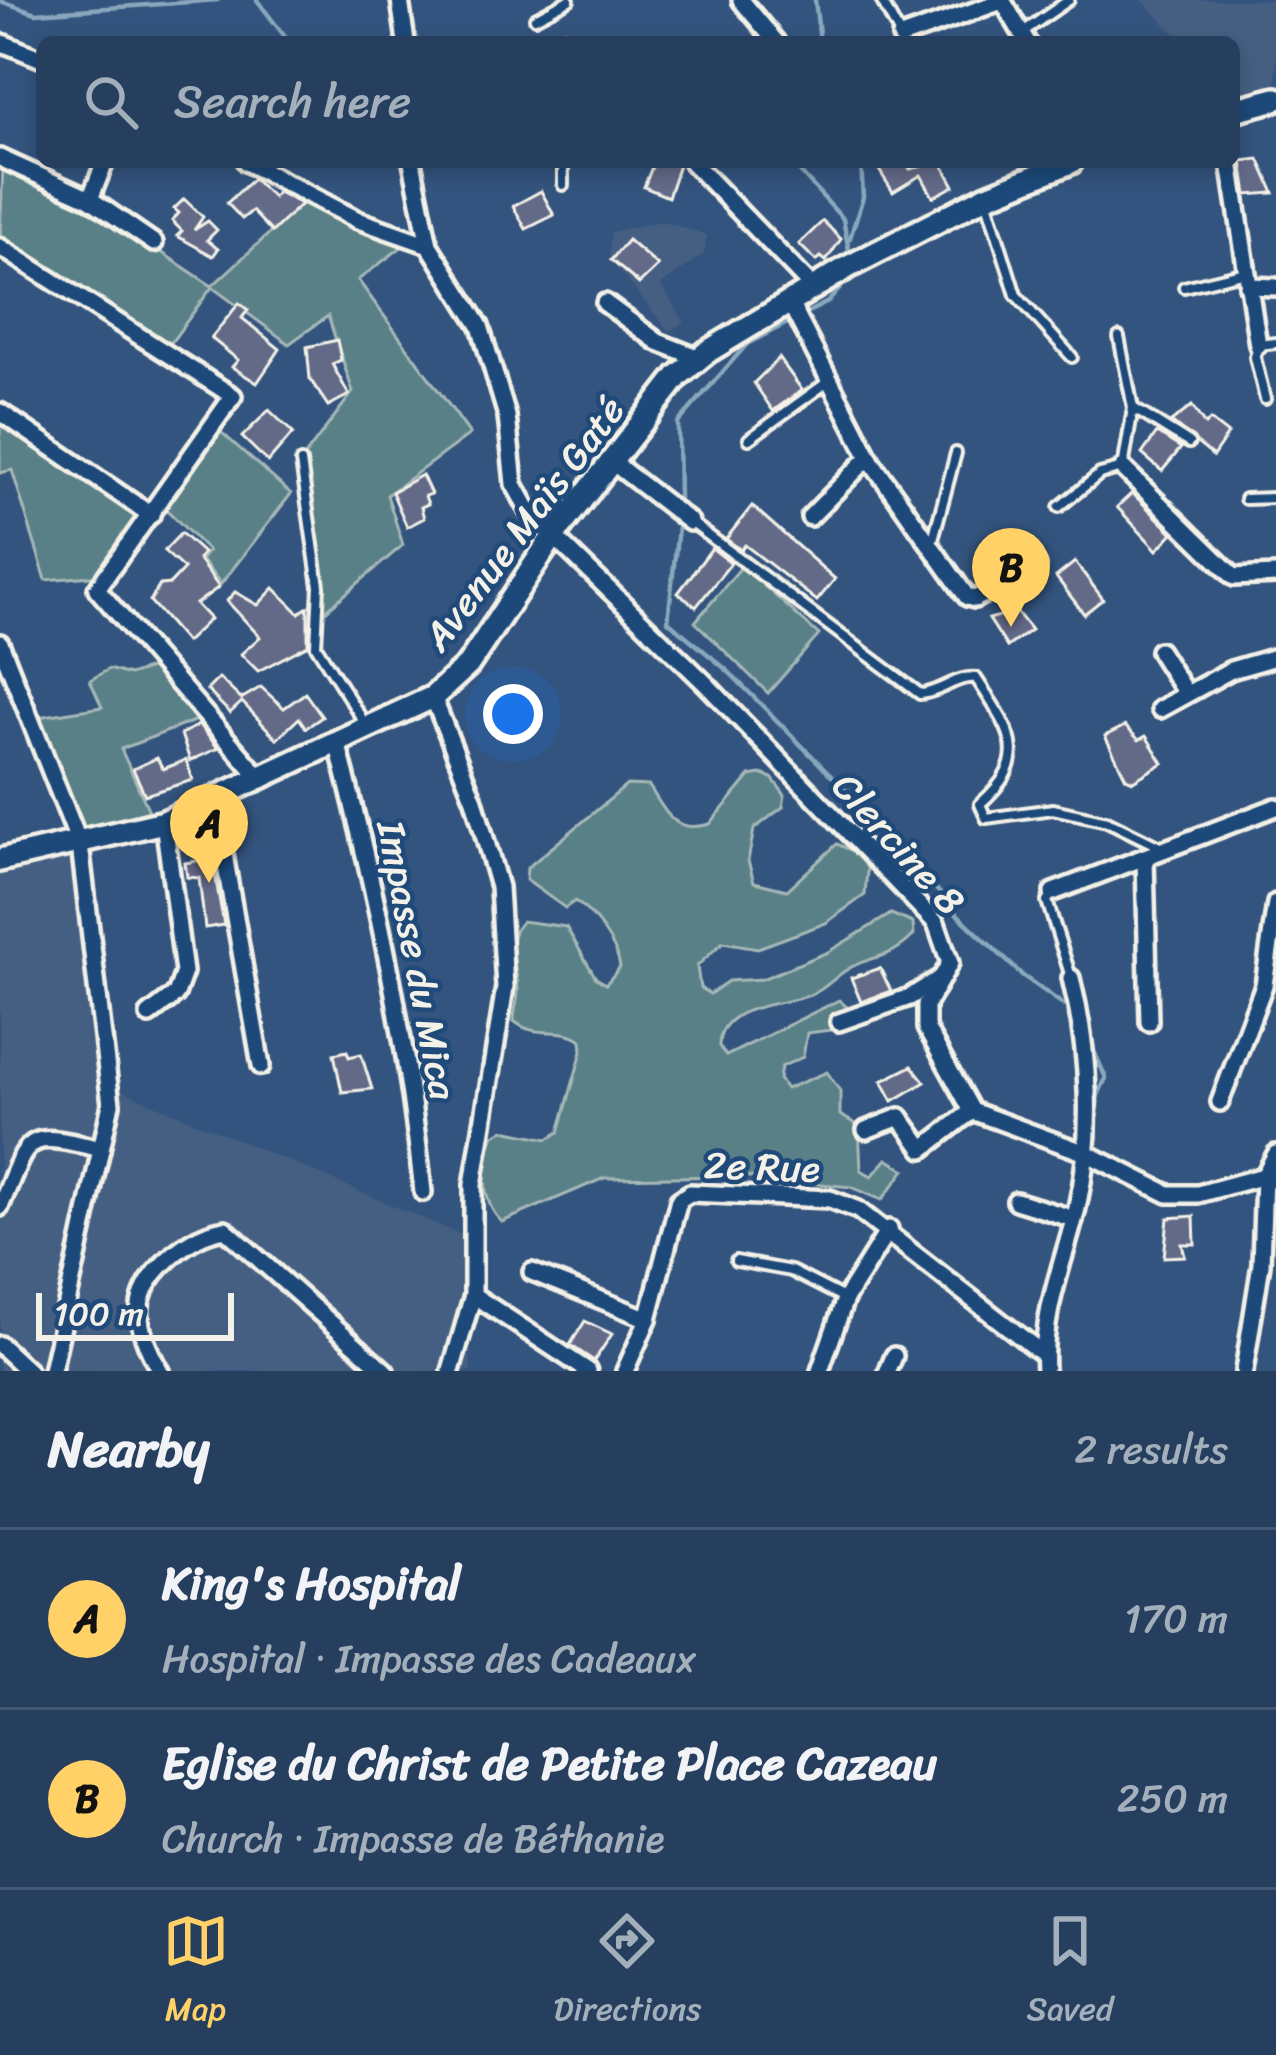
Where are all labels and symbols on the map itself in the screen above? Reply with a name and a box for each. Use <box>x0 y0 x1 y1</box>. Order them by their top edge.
street label: Avenue Maïs Gaté <box>403 380 643 667</box>
pin: B <box>972 528 1050 627</box>
your location <box>483 684 543 744</box>
street label: Clercine 8 <box>814 755 983 932</box>
pin: A <box>170 784 248 883</box>
street label: Impasse du Mica <box>356 814 478 1106</box>
street label: 2e Rue <box>703 1130 821 1203</box>
scale bar <box>36 1287 234 1340</box>

